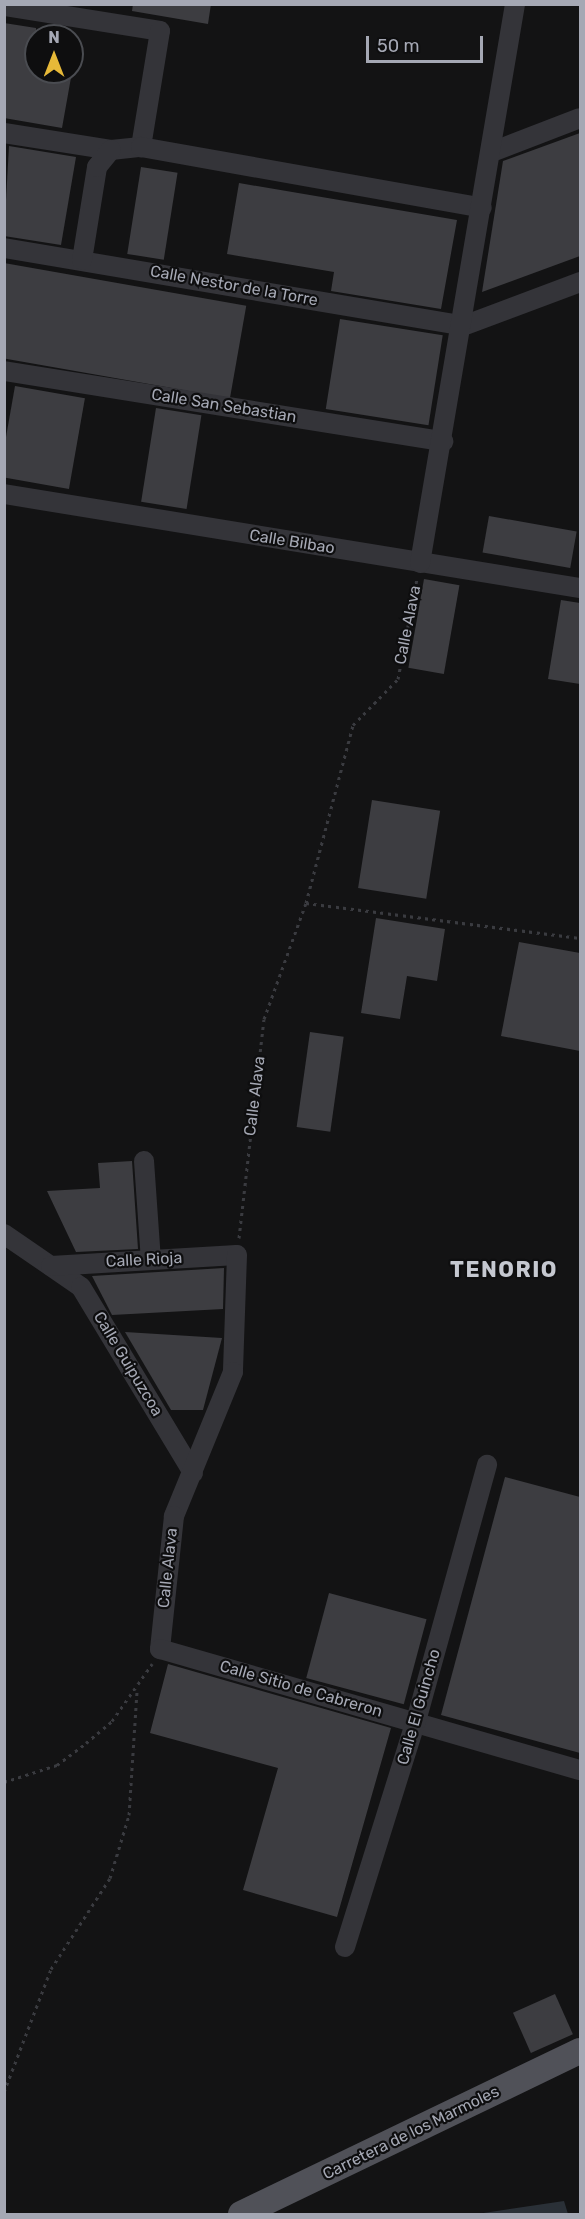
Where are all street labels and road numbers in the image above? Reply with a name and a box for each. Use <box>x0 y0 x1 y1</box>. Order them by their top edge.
street label: Calle Nestor de la Torre <box>148 262 320 310</box>
street label: Calle San Sebastian <box>150 385 298 427</box>
street label: Calle Bilbao <box>248 526 336 558</box>
street label: Calle Alava <box>391 584 425 666</box>
street label: Calle Alava <box>241 1055 269 1137</box>
street label: Calle Rioja <box>105 1248 183 1272</box>
street label: Calle Guipuzcoa <box>89 1308 167 1420</box>
street label: Calle Alava <box>154 1527 182 1609</box>
street label: Calle El Guincho <box>393 1647 445 1767</box>
street label: Calle Sitio de Cabreron <box>217 1657 385 1721</box>
street label: Carretera de los Marmoles <box>320 2082 502 2184</box>

